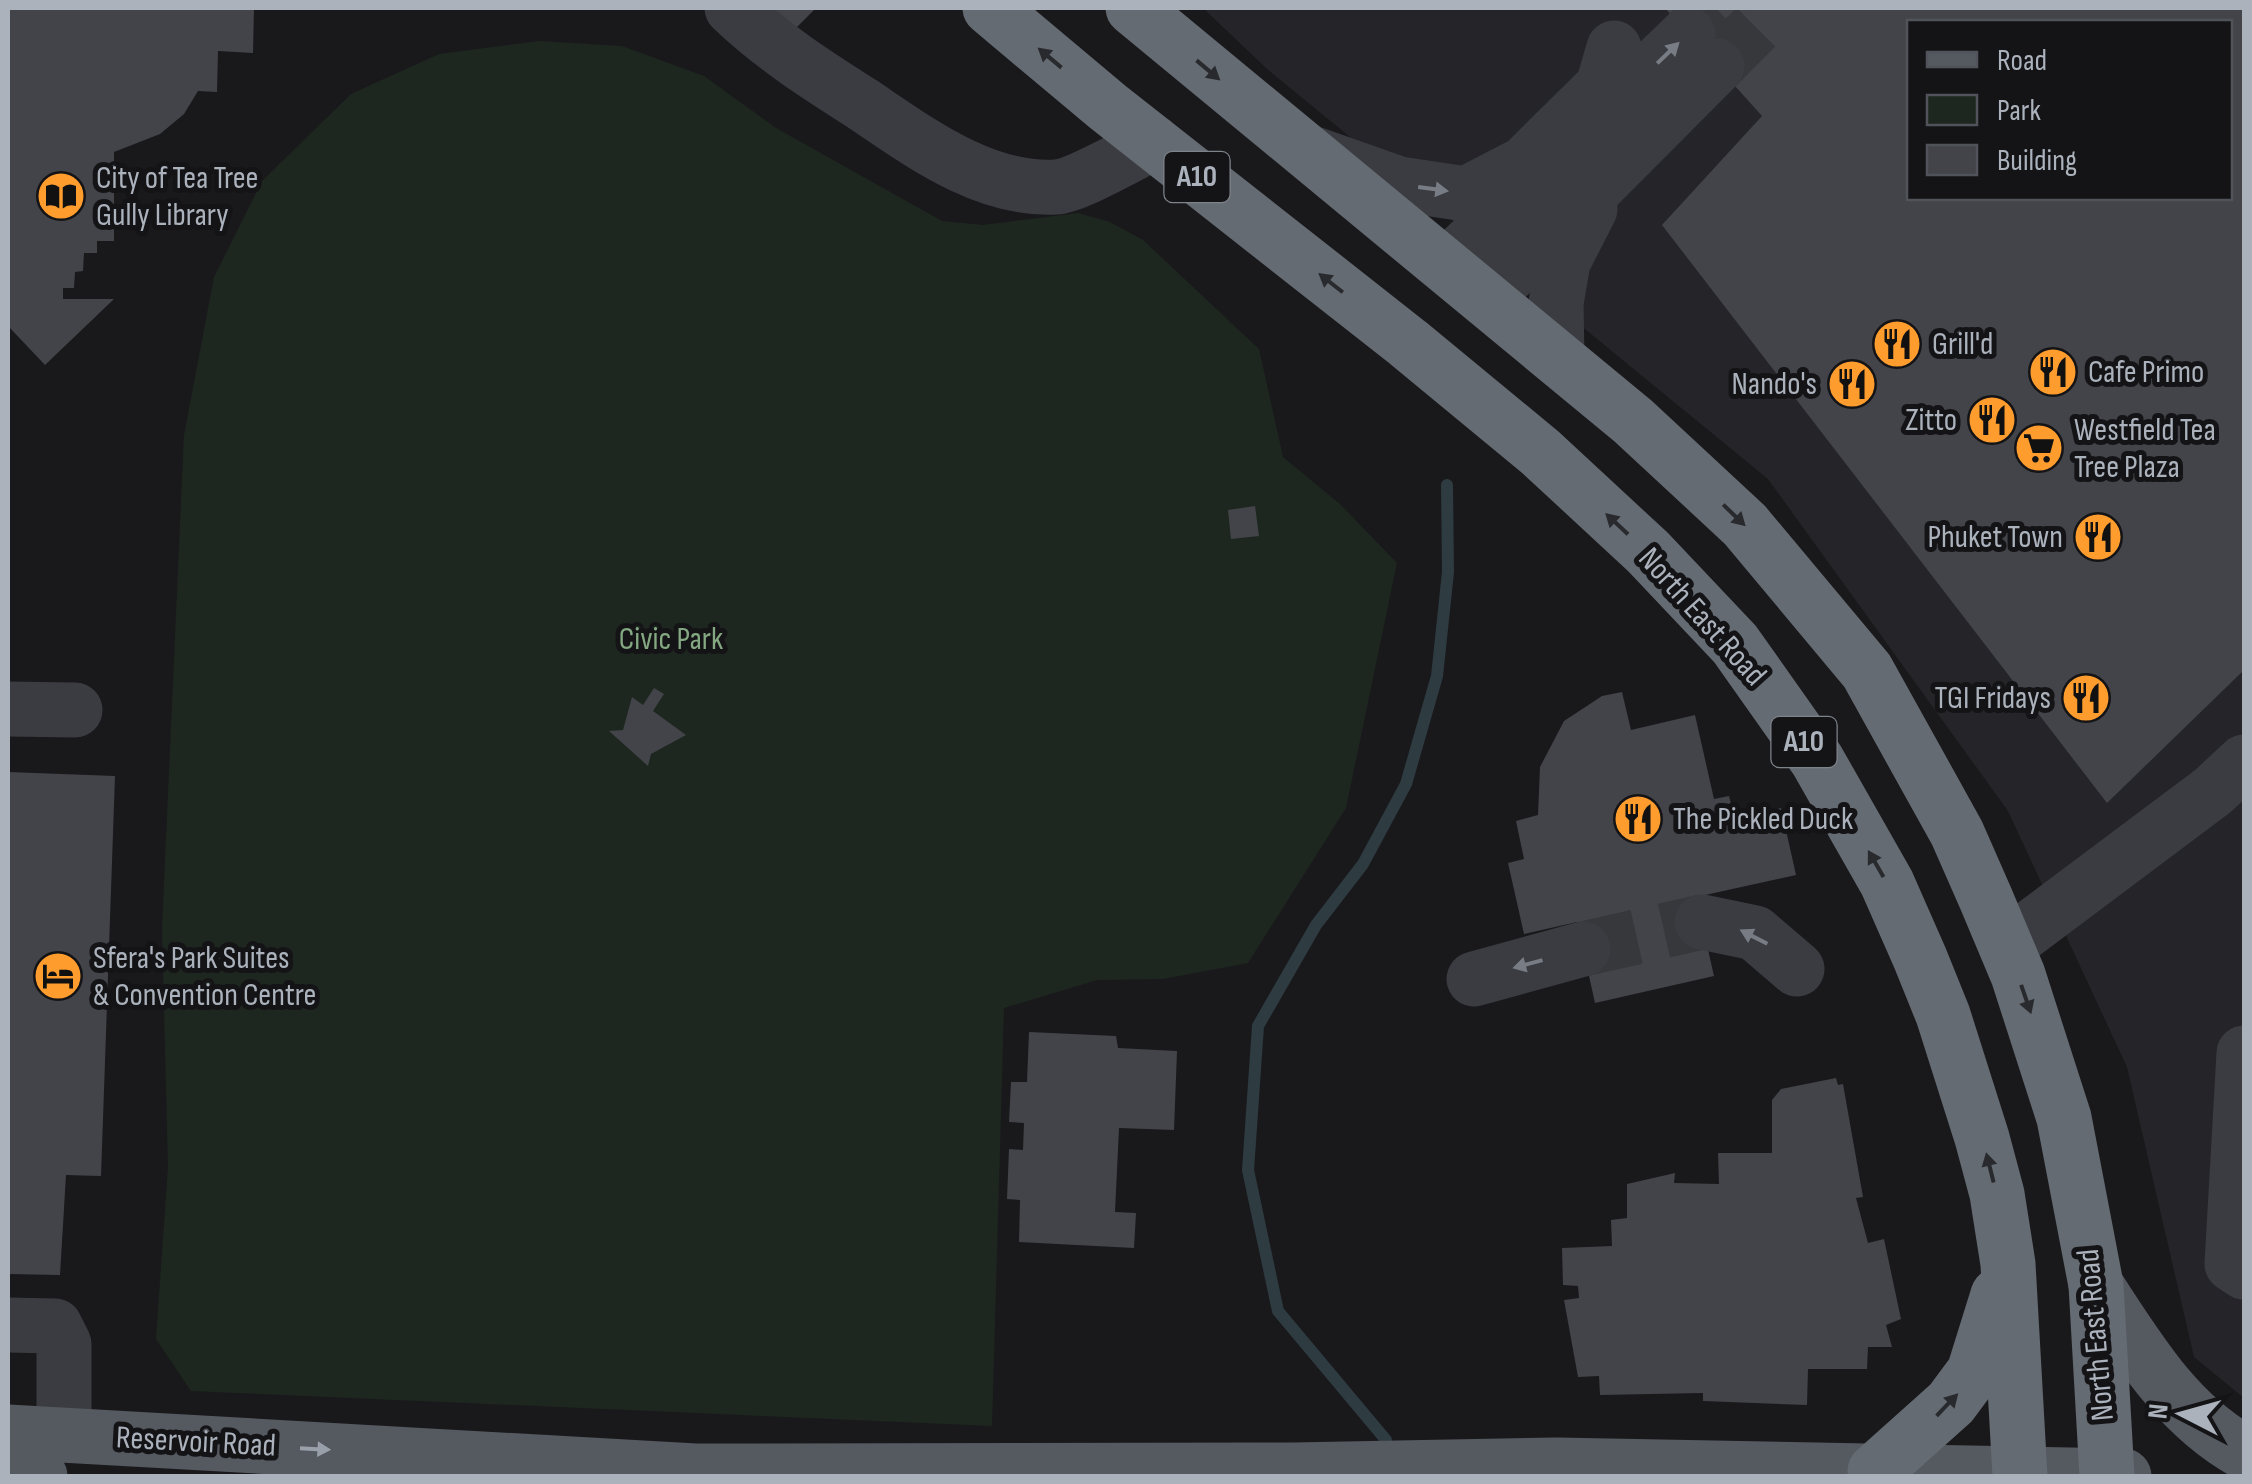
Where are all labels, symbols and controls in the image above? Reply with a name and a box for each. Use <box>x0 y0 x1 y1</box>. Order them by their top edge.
legend <box>1907 20 2232 200</box>
one-way arrow <box>1655 42 1679 65</box>
text: Road <box>1997 43 2047 79</box>
one-way arrow <box>1038 48 1063 70</box>
one-way arrow <box>1195 58 1220 80</box>
text: Park <box>1997 93 2041 129</box>
text: Building <box>1997 143 2077 179</box>
road number: A10 <box>1164 152 1230 202</box>
place label: City of Tea Tree Gully Library <box>96 159 258 235</box>
library icon: City of Tea Tree Gully Library <box>35 170 87 222</box>
one-way arrow <box>1418 181 1450 197</box>
one-way arrow <box>1319 273 1344 294</box>
restaurant icon: Grill'd <box>1871 318 1923 370</box>
place label: Grill'd <box>1932 325 1993 364</box>
restaurant icon: Cafe Primo <box>2027 346 2079 398</box>
place label: Cafe Primo <box>2088 353 2204 392</box>
restaurant icon: Nando's <box>1826 358 1878 410</box>
place label: Nando's <box>1732 365 1817 404</box>
restaurant icon: Zitto <box>1966 394 2018 446</box>
place label: Zitto <box>1905 401 1957 440</box>
place label: Westfield Tea Tree Plaza <box>2074 411 2216 487</box>
supermarket icon: Westfield Tea Tree Plaza <box>2013 422 2065 474</box>
one-way arrow <box>1722 503 1746 526</box>
restaurant icon: Phuket Town <box>2072 511 2124 563</box>
one-way arrow <box>1605 513 1629 536</box>
place label: Phuket Town <box>1927 518 2063 557</box>
street label: North East Road <box>1630 540 1774 694</box>
park label: Civic Park <box>619 620 723 659</box>
restaurant icon: TGI Fridays <box>2060 672 2112 724</box>
place label: TGI Fridays <box>1934 679 2051 718</box>
road number: A10 <box>1772 717 1836 767</box>
restaurant icon: The Pickled Duck <box>1612 793 1664 845</box>
place label: The Pickled Duck <box>1673 800 1853 839</box>
one-way arrow <box>1868 850 1885 879</box>
one-way arrow <box>1739 928 1768 945</box>
place label: Sfera's Park Suites & Convention Centre <box>93 939 316 1015</box>
hotel icon: Sfera's Park Suites & Convention Centre <box>32 950 84 1002</box>
one-way arrow <box>1512 956 1543 972</box>
one-way arrow <box>2019 985 2034 1015</box>
one-way arrow <box>1982 1152 1997 1183</box>
street label: North East Road <box>2069 1247 2123 1423</box>
north arrow <box>2132 1364 2232 1464</box>
one-way arrow <box>1935 1394 1958 1418</box>
text: N <box>2141 1402 2176 1421</box>
street label: Reservoir Road <box>115 1418 277 1466</box>
one-way arrow <box>299 1441 331 1457</box>

